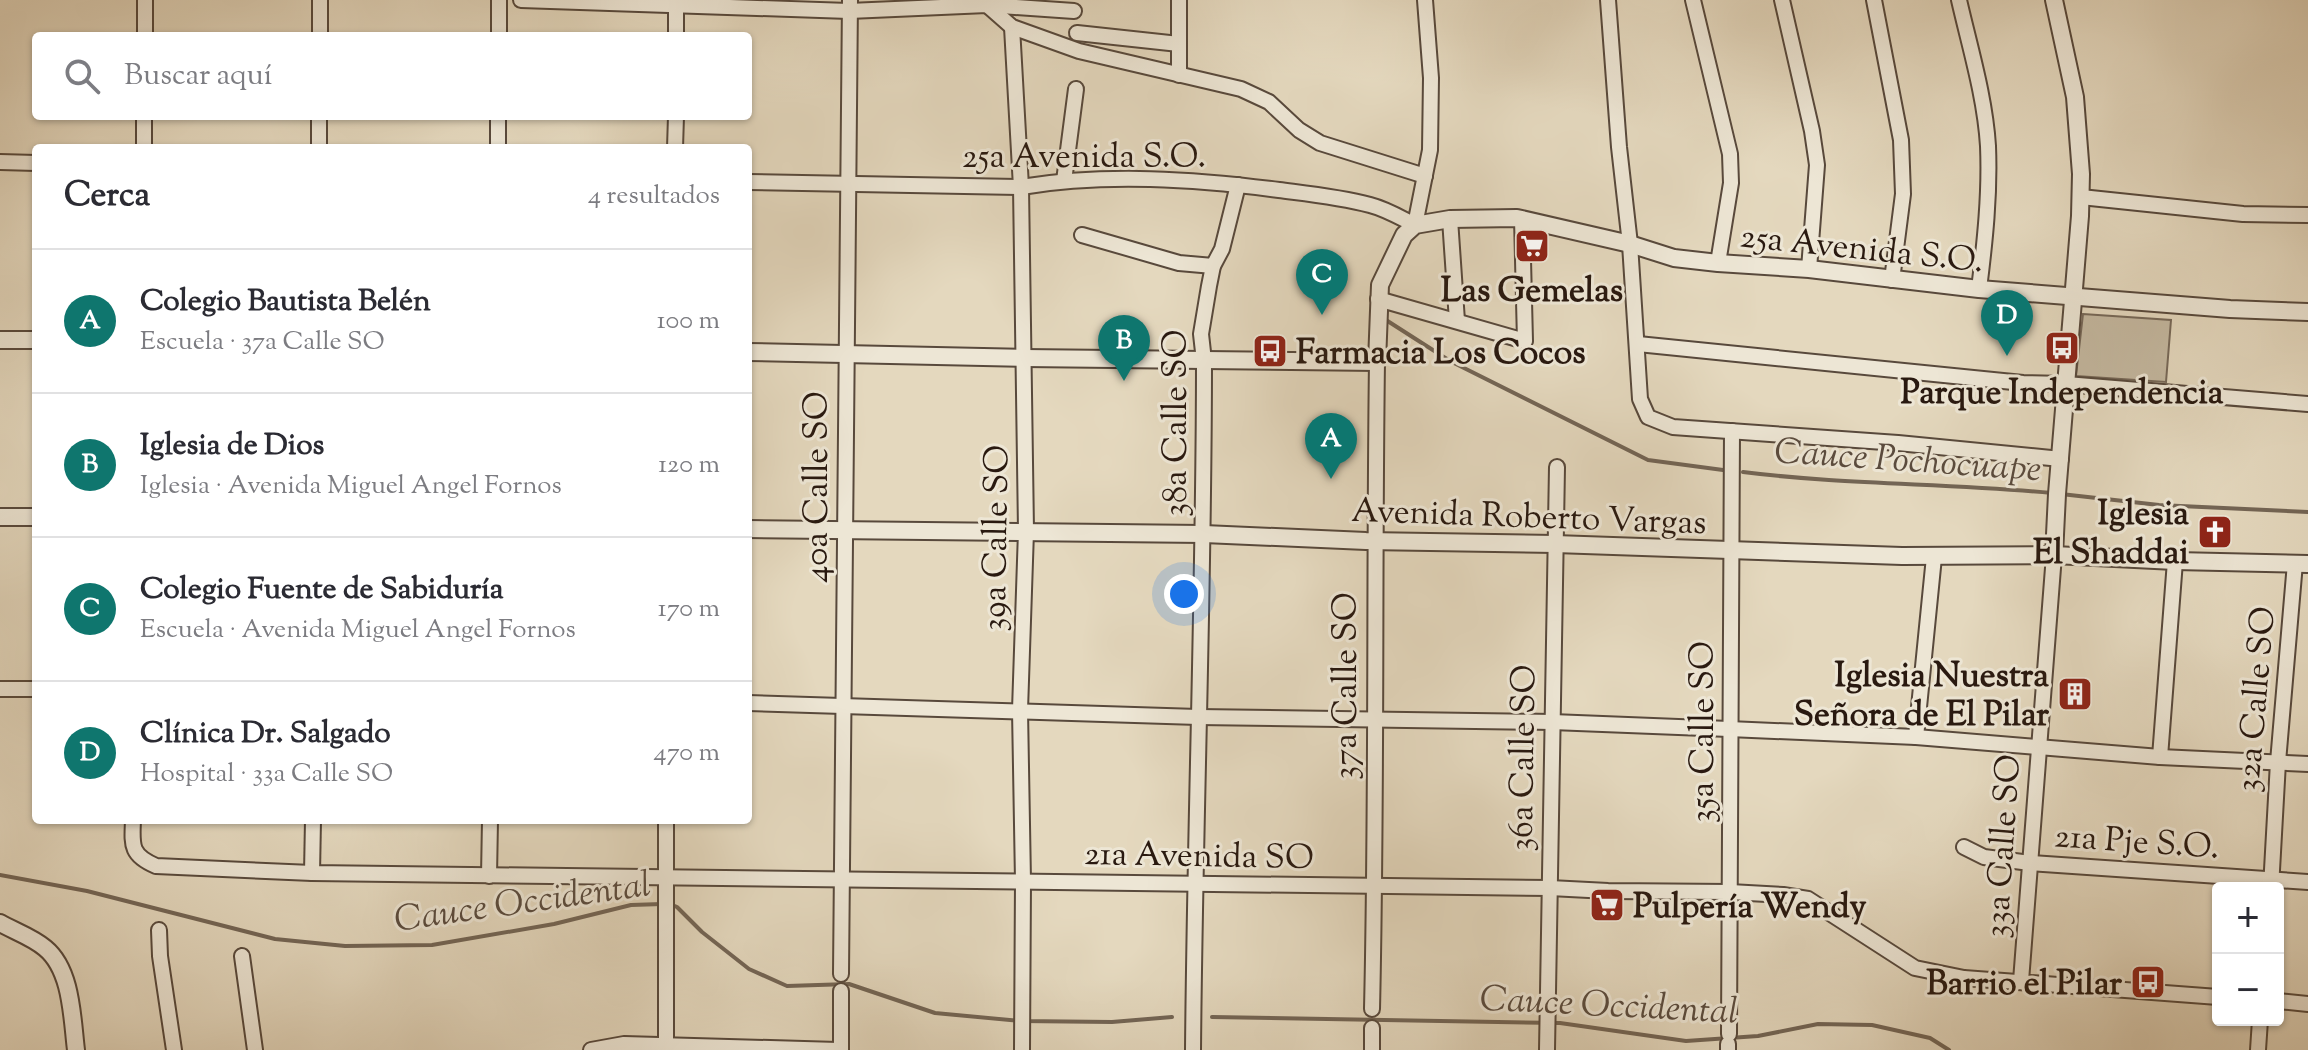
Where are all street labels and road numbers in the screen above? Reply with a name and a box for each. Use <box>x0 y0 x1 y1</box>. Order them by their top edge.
street label: 25a Avenida S.O. <box>962 134 1206 183</box>
street label: 25a Avenida S.O. <box>1738 213 1986 288</box>
street label: 38a Calle SO <box>1153 329 1202 517</box>
street label: 40a Calle SO <box>794 391 843 583</box>
street label: 39a Calle SO <box>971 444 1024 632</box>
street label: Avenida Roberto Vargas <box>1350 488 1707 549</box>
street label: 37a Calle SO <box>1323 592 1372 780</box>
street label: 32a Calle SO <box>2225 604 2290 794</box>
street label: 35a Calle SO <box>1680 641 1729 823</box>
street label: 36a Calle SO <box>1498 664 1551 852</box>
street label: 33a Calle SO <box>1974 753 2035 940</box>
street label: 21a Pje S.O. <box>2053 813 2221 874</box>
street label: 21a Avenida SO <box>1084 831 1314 884</box>

